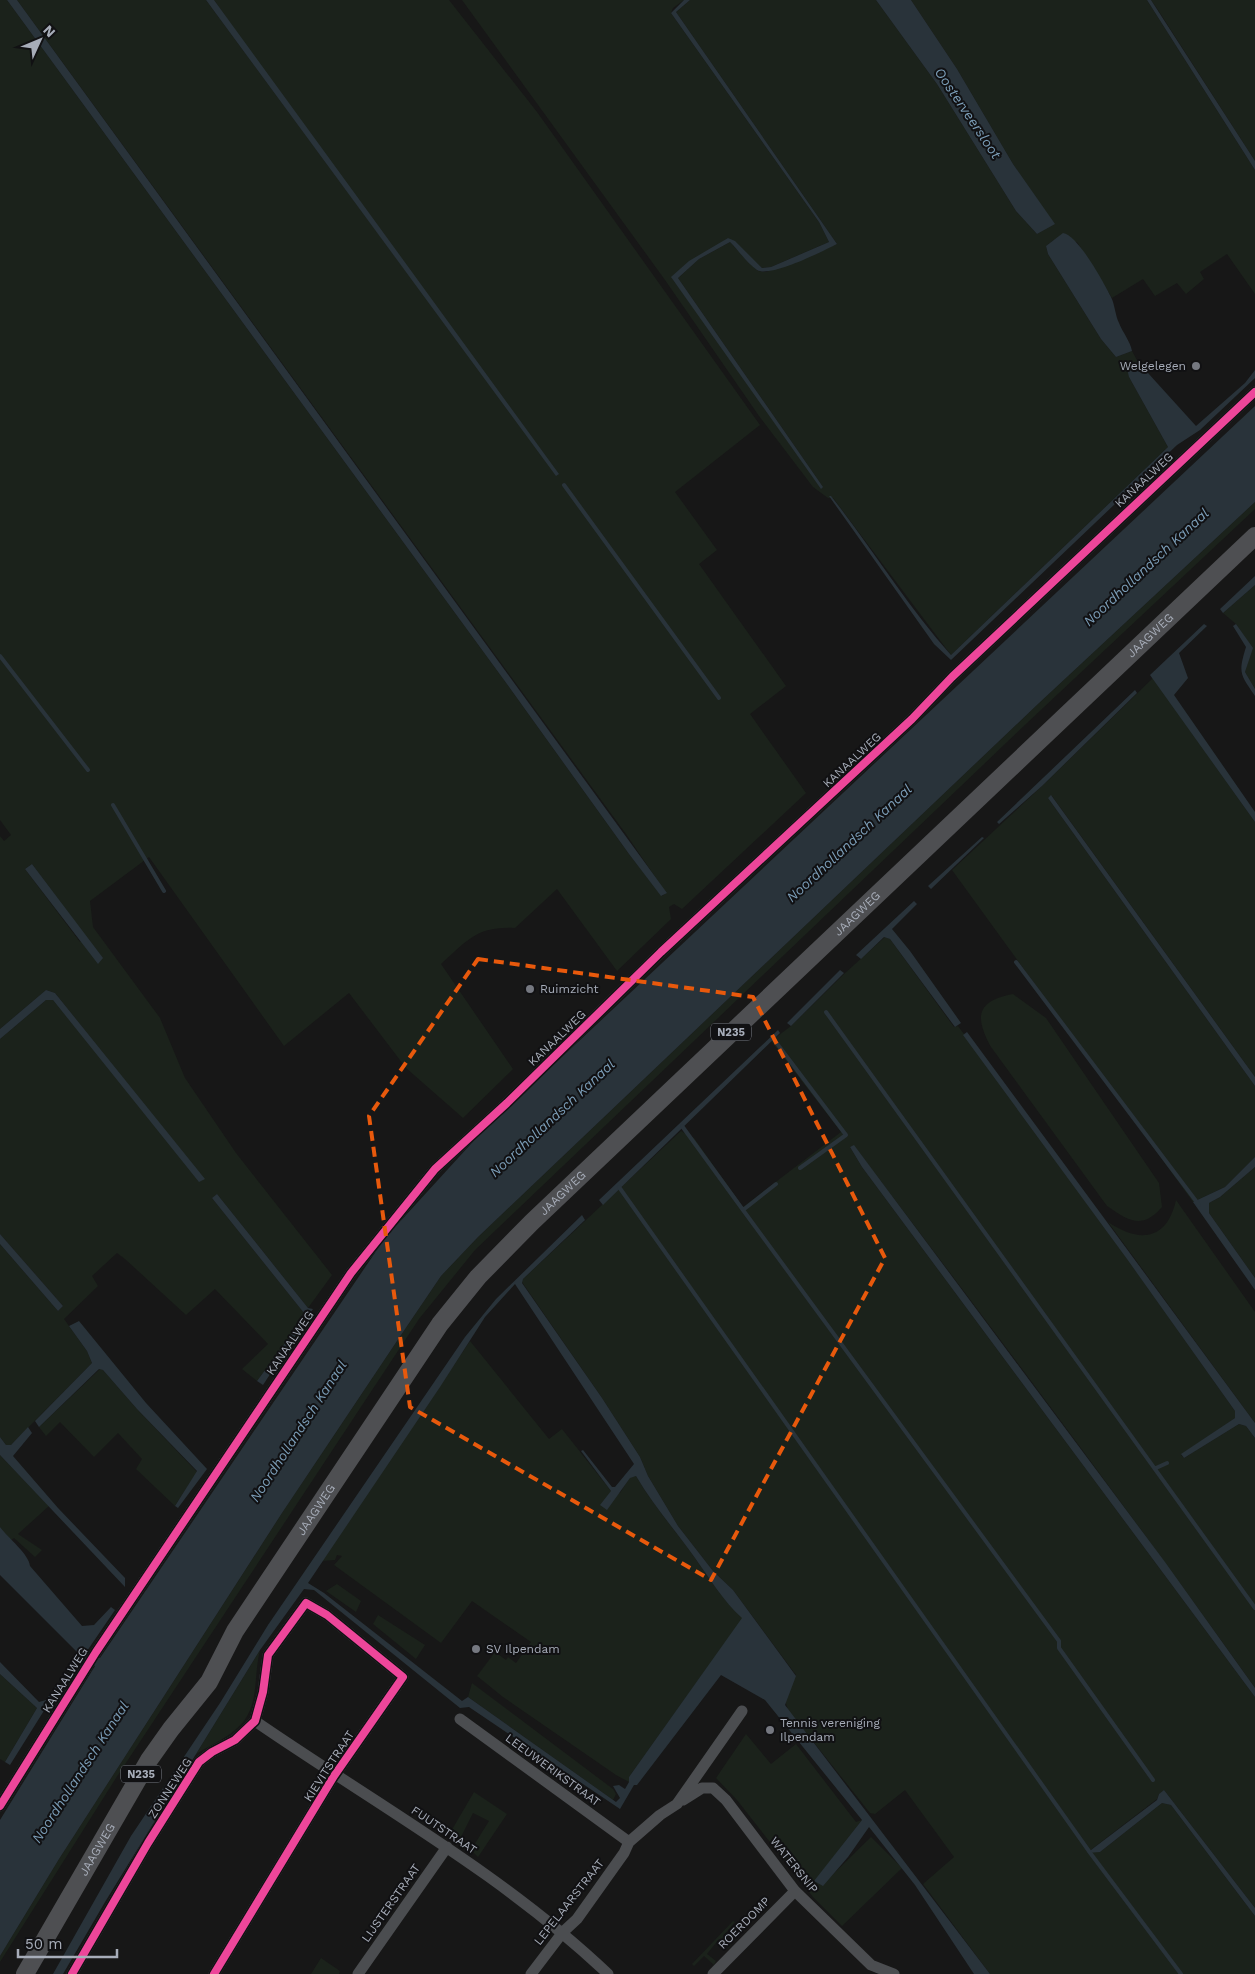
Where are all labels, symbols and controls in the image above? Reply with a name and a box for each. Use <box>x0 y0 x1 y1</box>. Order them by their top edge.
north arrow <box>15 15 65 65</box>
text: N <box>40 22 59 40</box>
water label: Oosterveersloot <box>932 64 1005 162</box>
place label: Welgelegen <box>1120 359 1186 373</box>
marker: Welgelegen <box>1190 360 1202 372</box>
street label: KANAALWEG <box>1112 449 1176 511</box>
water label: Noordhollandsch Kanaal <box>1080 505 1212 629</box>
street label: JAAGWEG <box>1124 610 1176 661</box>
street label: KANAALWEG <box>820 729 884 791</box>
water label: Noordhollandsch Kanaal <box>783 781 915 905</box>
street label: JAAGWEG <box>831 888 883 939</box>
place label: Ruimzicht <box>540 982 599 996</box>
marker: Ruimzicht <box>524 983 536 995</box>
street label: KANAALWEG <box>525 1007 589 1069</box>
road number: N235 <box>711 1024 751 1040</box>
water label: Noordhollandsch Kanaal <box>486 1056 618 1180</box>
street label: JAAGWEG <box>537 1168 589 1218</box>
street label: KANAALWEG <box>263 1308 317 1378</box>
water label: Noordhollandsch Kanaal <box>246 1357 350 1505</box>
street label: JAAGWEG <box>294 1481 338 1538</box>
place label: SV Ilpendam <box>486 1642 560 1656</box>
marker: SV Ilpendam <box>470 1643 482 1655</box>
street label: KANAALWEG <box>39 1645 91 1715</box>
water label: Noordhollandsch Kanaal <box>28 1698 132 1846</box>
place label: Tennis vereniging Ilpendam <box>780 1716 880 1744</box>
marker: Tennis vereniging Ilpendam <box>764 1724 776 1736</box>
street label: KIEVITSTRAAT <box>301 1728 357 1804</box>
street label: LEEUWERIKSTRAAT <box>503 1731 603 1809</box>
street label: ZONNEWEG <box>145 1755 195 1821</box>
road number: N235 <box>121 1766 161 1782</box>
street label: FUUTSTRAAT <box>409 1803 479 1857</box>
street label: JAAGWEG <box>76 1821 118 1878</box>
street label: WATERSNIP <box>767 1834 821 1896</box>
street label: LEPELAARSTRAAT <box>531 1856 607 1948</box>
street label: LIJSTERSTRAAT <box>359 1861 423 1945</box>
street label: ROERDOMP <box>715 1894 773 1952</box>
scale bar <box>18 1926 116 1958</box>
text: 50 m <box>25 1935 62 1953</box>

